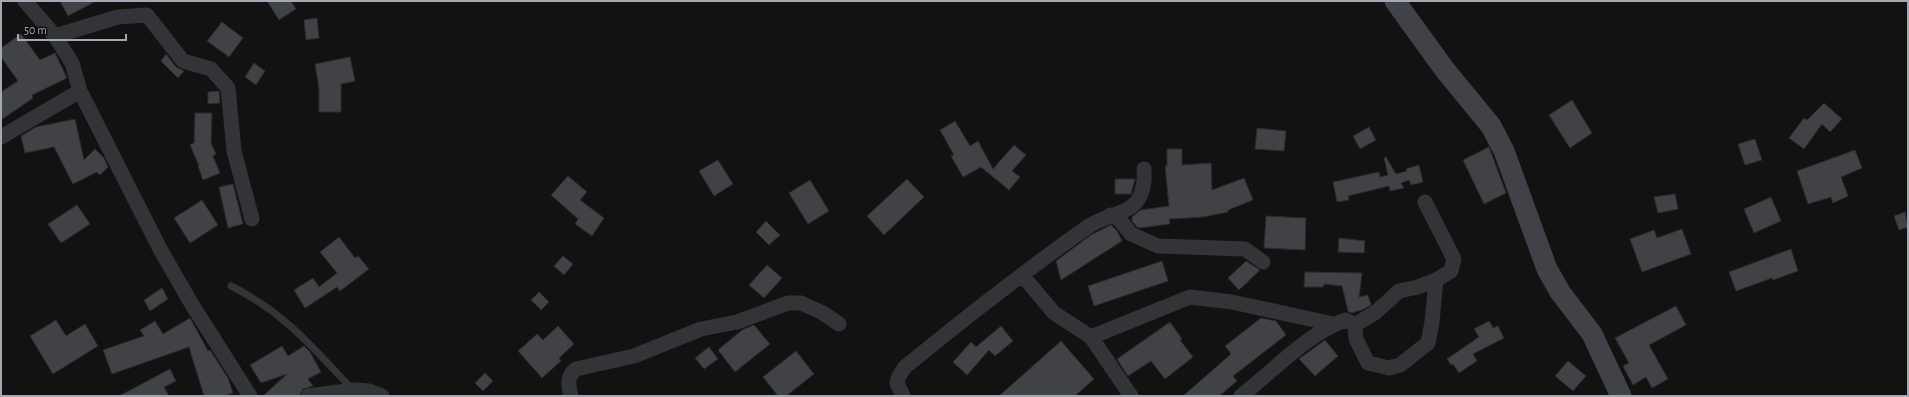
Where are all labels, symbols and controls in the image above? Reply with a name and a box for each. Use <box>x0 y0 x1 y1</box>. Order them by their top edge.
scale bar <box>18 16 126 42</box>
text: 50 m <box>24 24 47 36</box>

